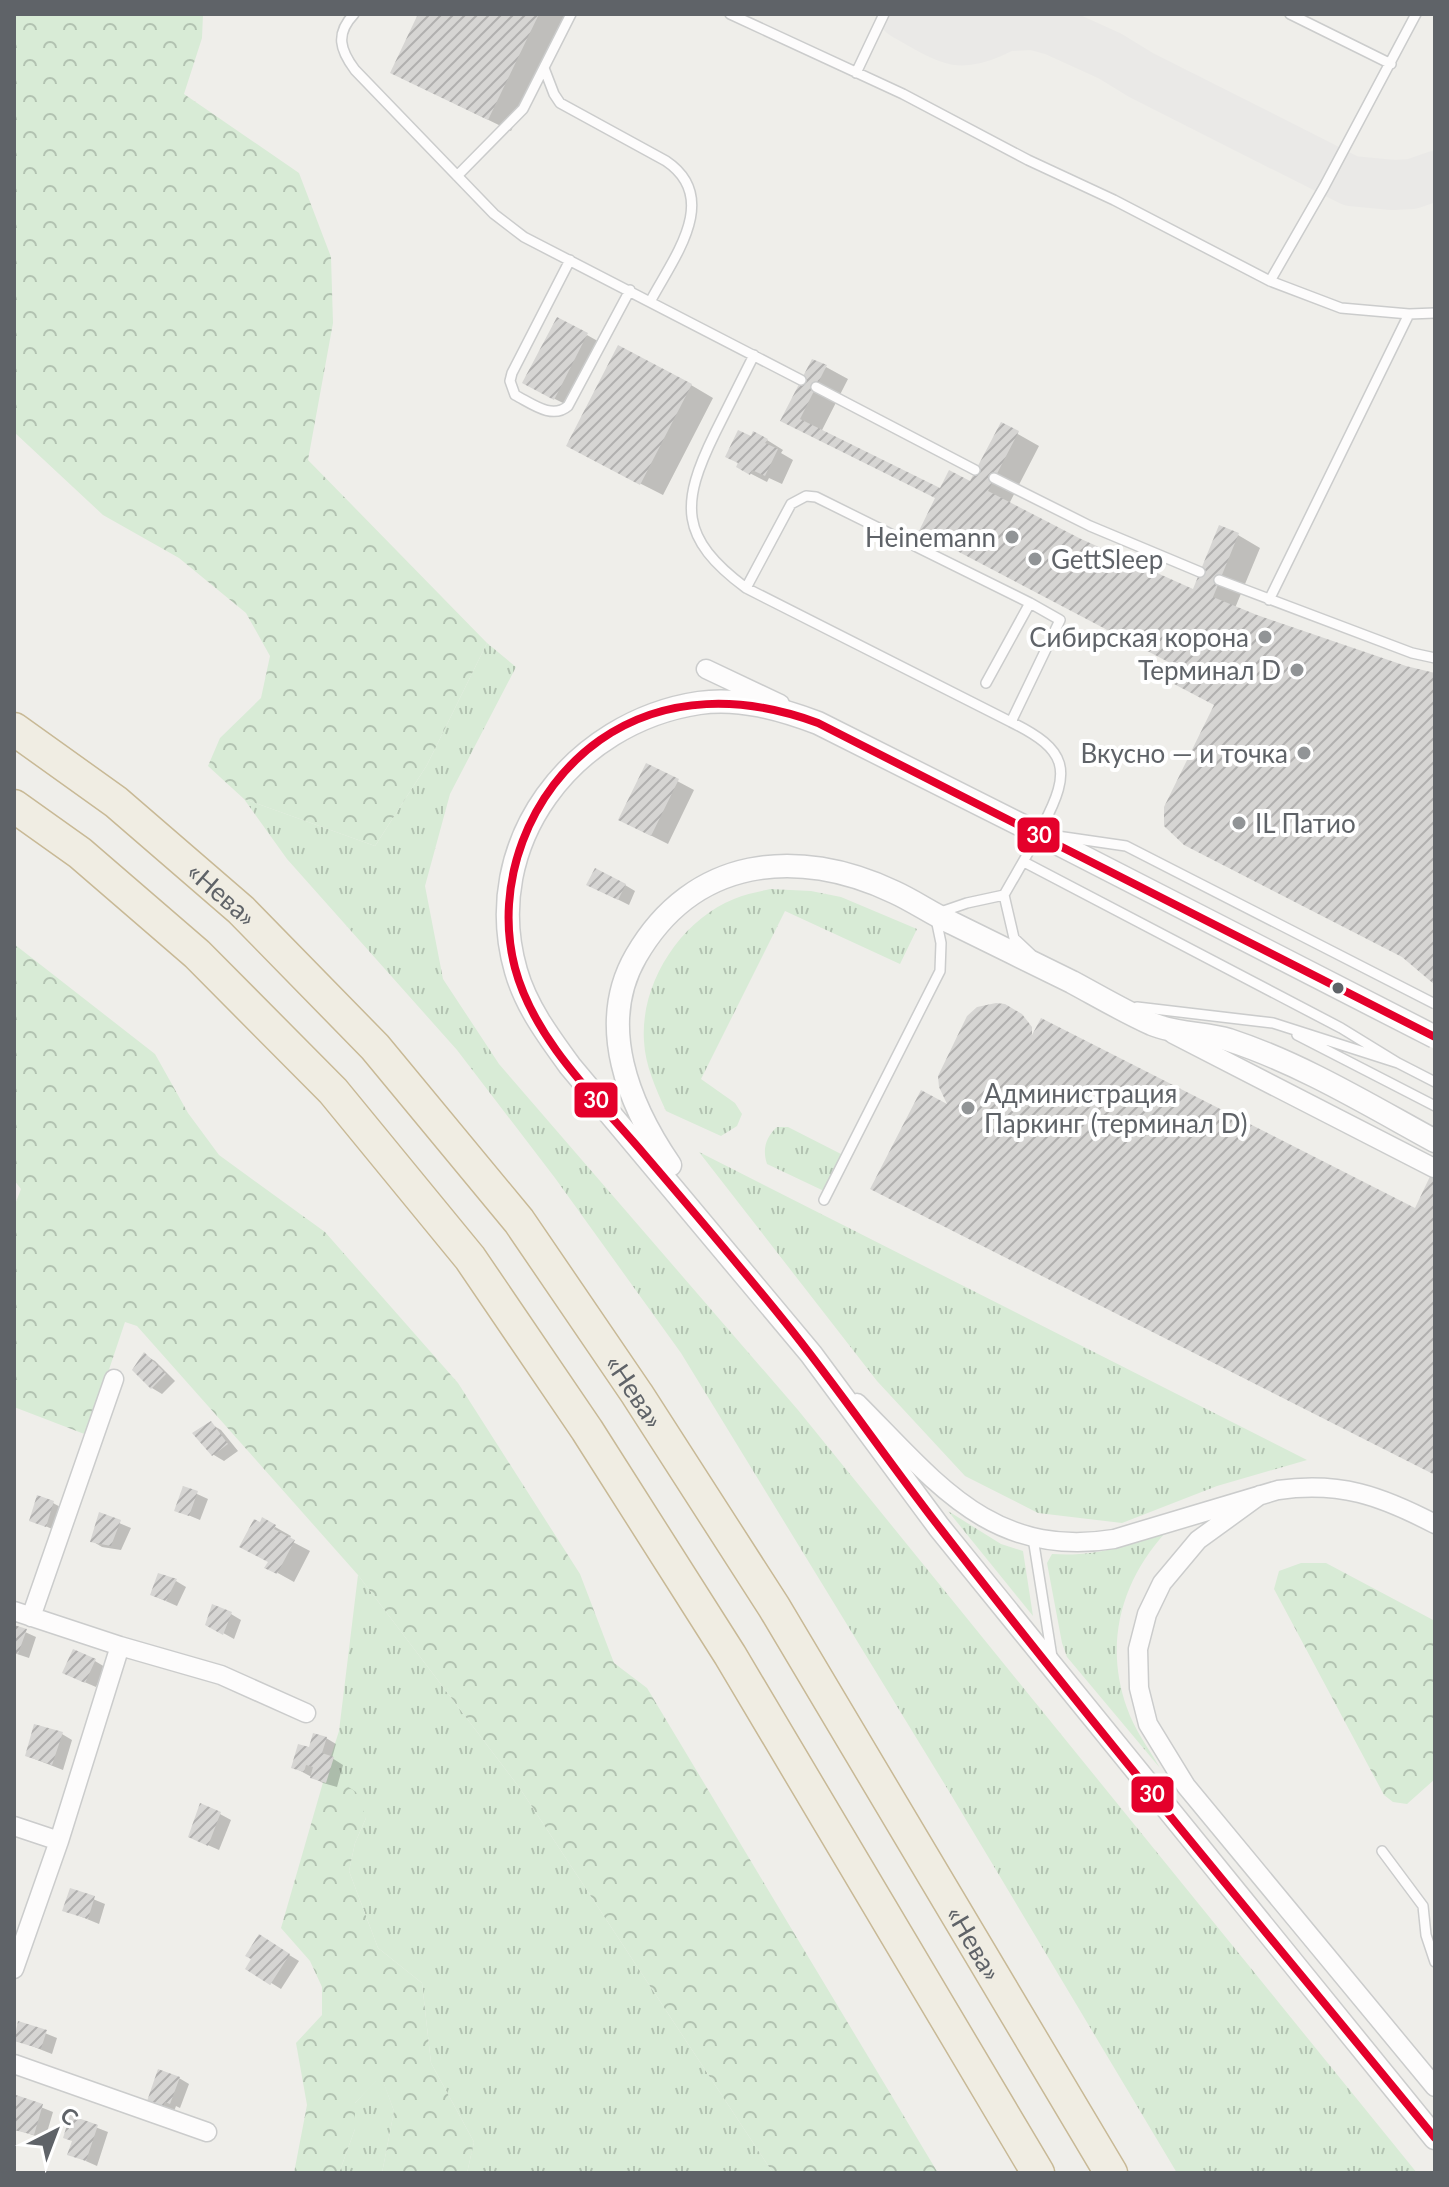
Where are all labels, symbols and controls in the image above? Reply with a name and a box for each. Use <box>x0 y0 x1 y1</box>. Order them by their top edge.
place label: Heinemann <box>865 521 996 553</box>
marker: Heinemann <box>1003 528 1021 546</box>
place label: GettSleep <box>1051 543 1163 575</box>
marker: GettSleep <box>1026 550 1044 568</box>
place label: Сибирская корона <box>1029 621 1249 653</box>
marker: Сибирская корона <box>1256 628 1274 646</box>
place label: Терминал D <box>1138 654 1281 686</box>
marker: Терминал D <box>1288 661 1306 679</box>
place label: Вкусно — и точка <box>1081 737 1288 769</box>
marker: Вкусно — и точка <box>1295 744 1313 762</box>
place label: IL Патио <box>1255 807 1356 839</box>
marker: IL Патио <box>1230 814 1248 832</box>
line badge: 30 <box>1016 816 1061 854</box>
text: 30 <box>1026 821 1052 848</box>
street label: «Нева» <box>181 855 264 933</box>
unlabelled marker <box>1330 980 1346 996</box>
place label: Администрация Паркинг (терминал D) <box>984 1077 1247 1139</box>
line badge: 30 <box>573 1081 619 1119</box>
text: 30 <box>583 1086 609 1113</box>
marker: Администрация Паркинг (терминал D) <box>959 1099 977 1117</box>
street label: «Нева» <box>599 1348 671 1434</box>
line badge: 30 <box>1130 1775 1175 1814</box>
text: 30 <box>1139 1780 1165 1807</box>
street label: «Нева» <box>940 1900 1009 1986</box>
north arrow <box>16 2091 96 2171</box>
text: С <box>55 2101 84 2131</box>

